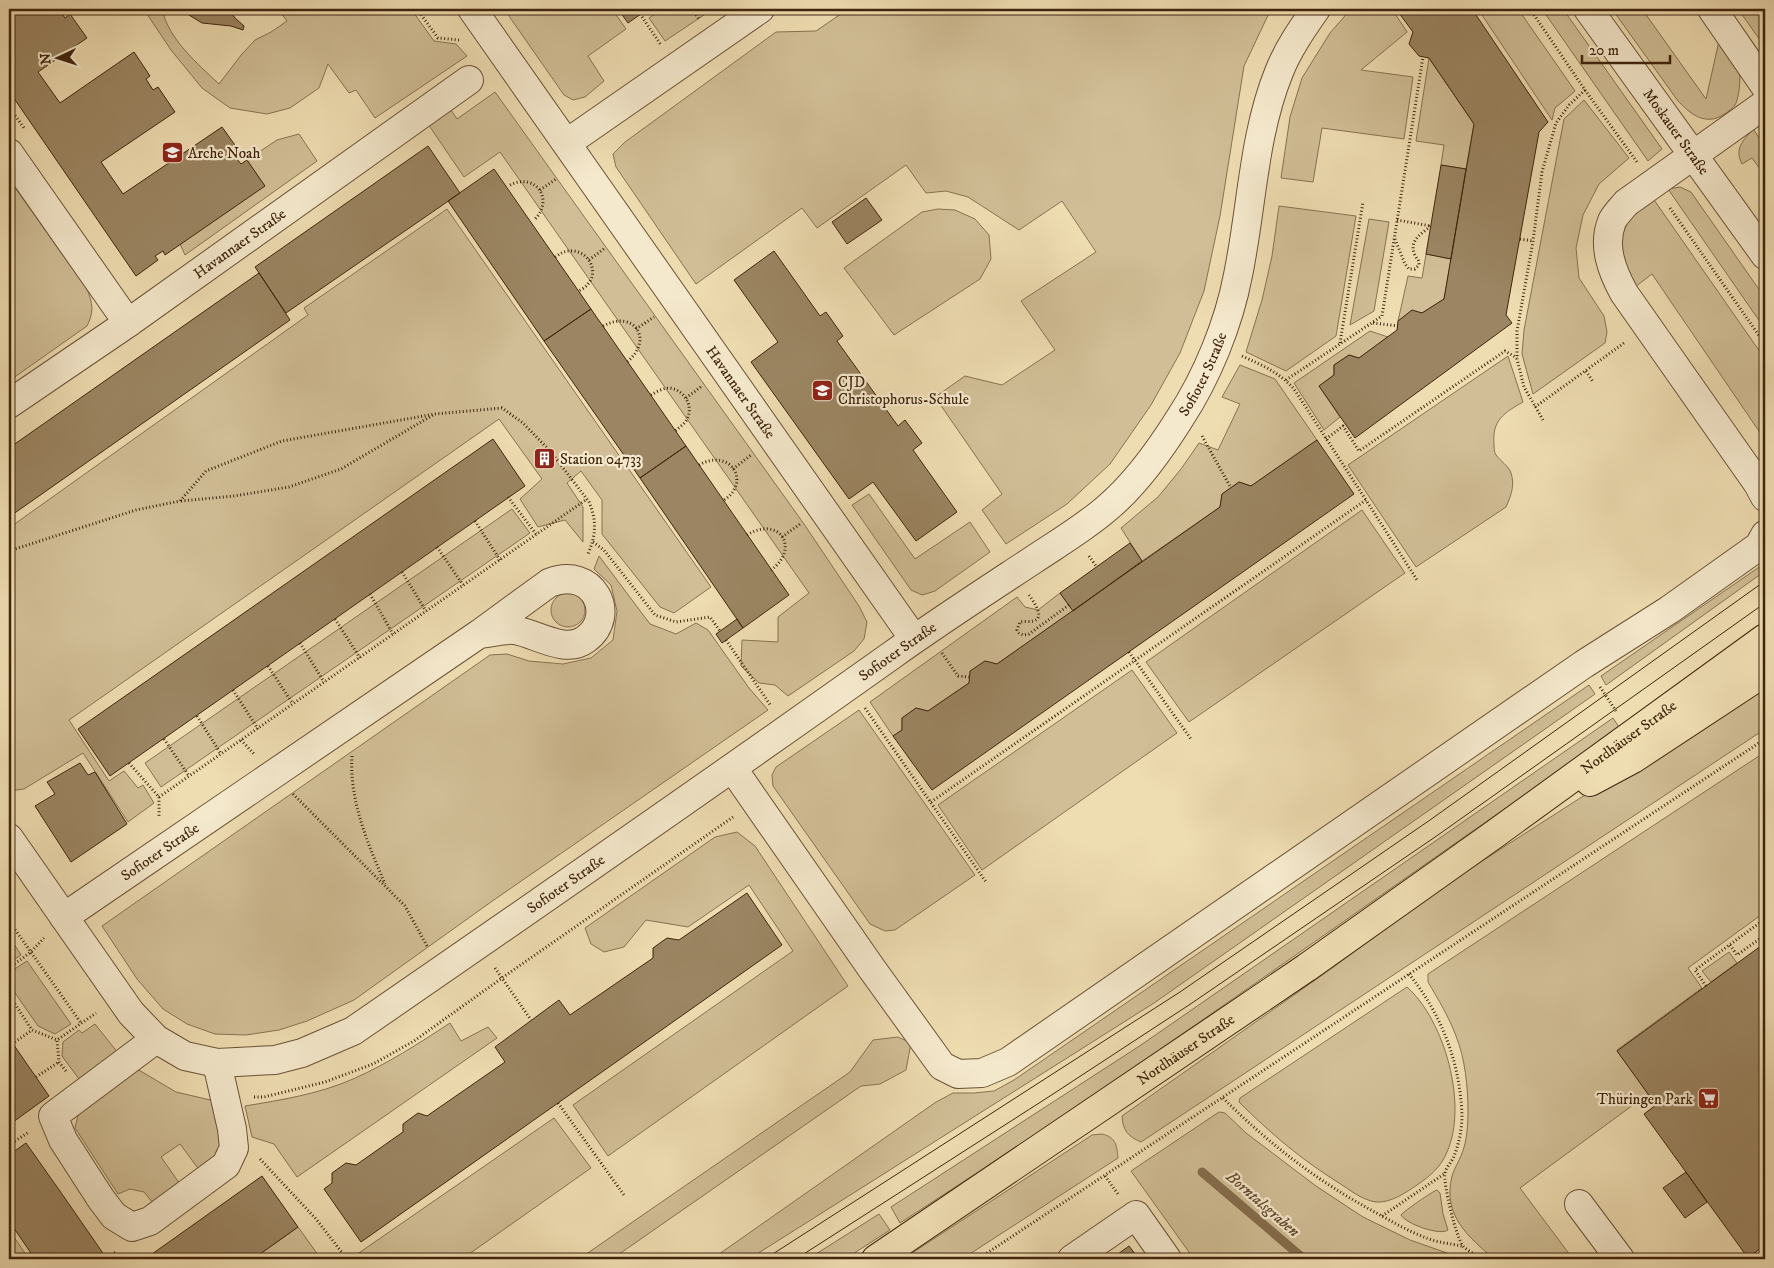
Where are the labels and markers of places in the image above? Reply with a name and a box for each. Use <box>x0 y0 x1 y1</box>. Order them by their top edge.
school or university icon: Arche Noah <box>160 141 184 165</box>
place label: Arche Noah <box>188 144 260 163</box>
place label: CJD Christophorus-Schule <box>838 373 969 409</box>
school or university icon: CJD Christophorus-Schule <box>810 379 834 403</box>
building icon: Station 04733 <box>532 447 556 471</box>
place label: Station 04733 <box>560 450 641 469</box>
supermarket icon: Thüringen Park <box>1697 1087 1721 1111</box>
place label: Thüringen Park <box>1597 1090 1694 1109</box>

